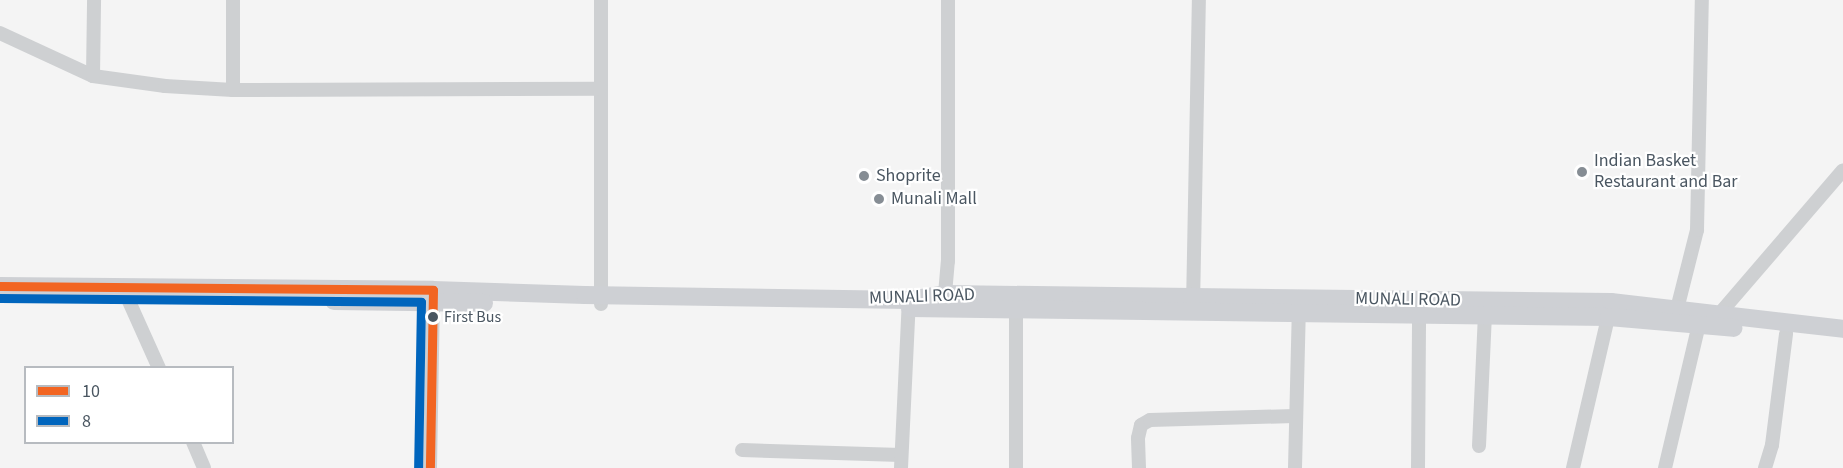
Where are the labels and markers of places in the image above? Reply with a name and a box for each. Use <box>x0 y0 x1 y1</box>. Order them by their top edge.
place label: Indian Basket Restaurant and Bar <box>1594 151 1738 194</box>
place label: Shoprite <box>876 165 941 187</box>
marker: Indian Basket Restaurant and Bar <box>1575 165 1589 179</box>
marker: Shoprite <box>857 169 871 183</box>
place label: Munali Mall <box>891 188 977 210</box>
marker: Munali Mall <box>872 192 886 206</box>
place label: First Bus <box>444 307 501 327</box>
marker: First Bus <box>427 311 439 323</box>

